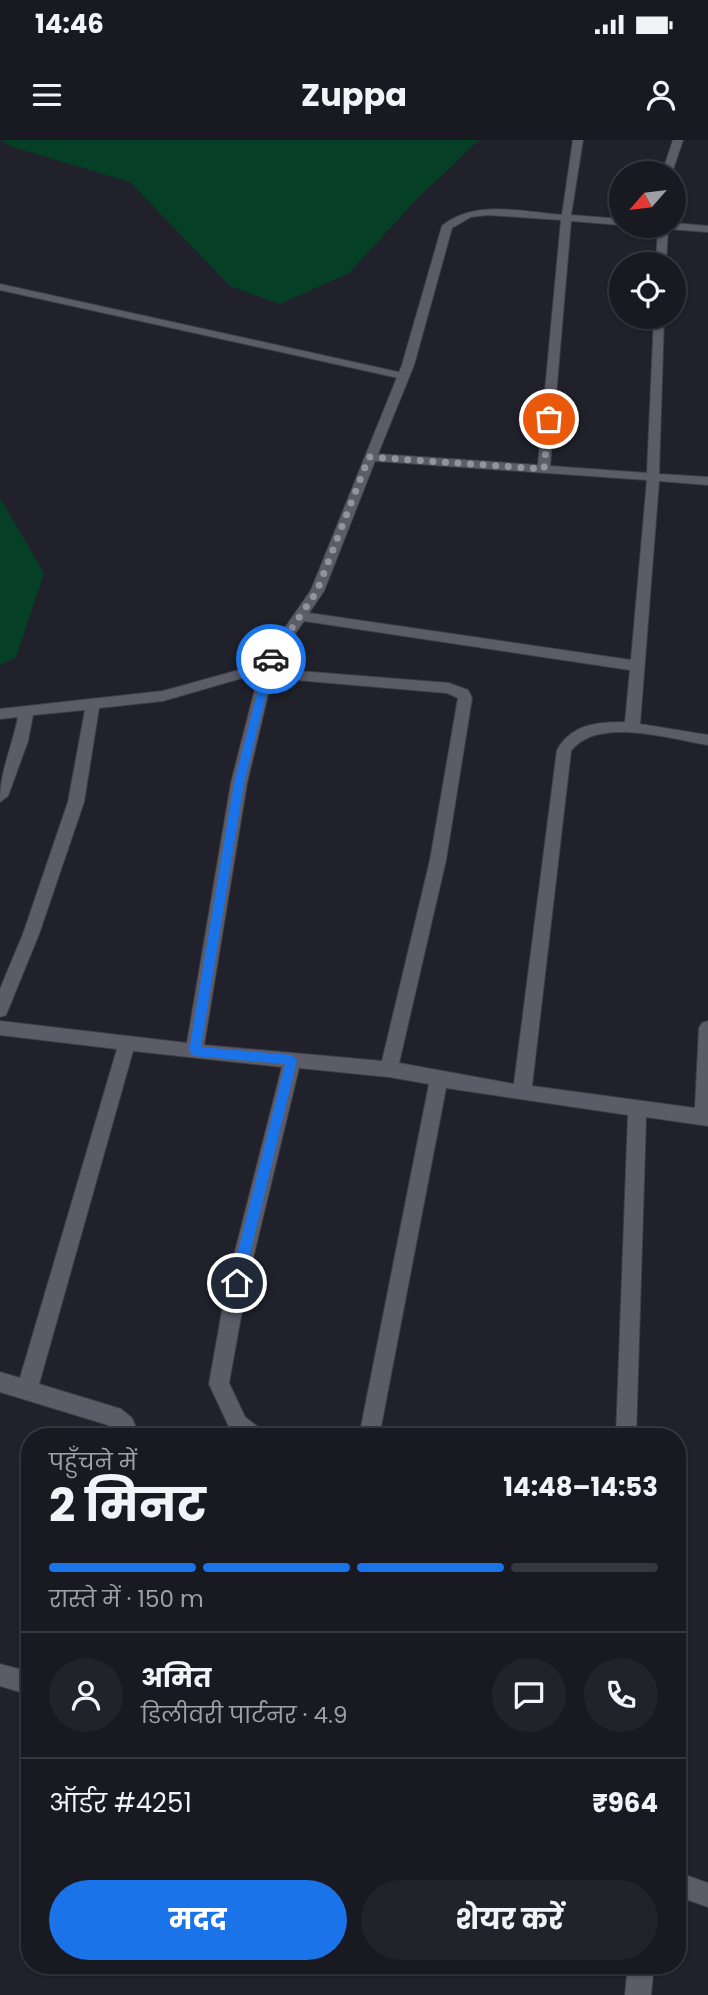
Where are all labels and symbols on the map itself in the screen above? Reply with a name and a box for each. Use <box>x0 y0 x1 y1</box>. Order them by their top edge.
north arrow <box>609 161 686 238</box>
pin <box>519 389 579 449</box>
courier <box>236 624 306 694</box>
pin <box>207 1253 267 1313</box>

